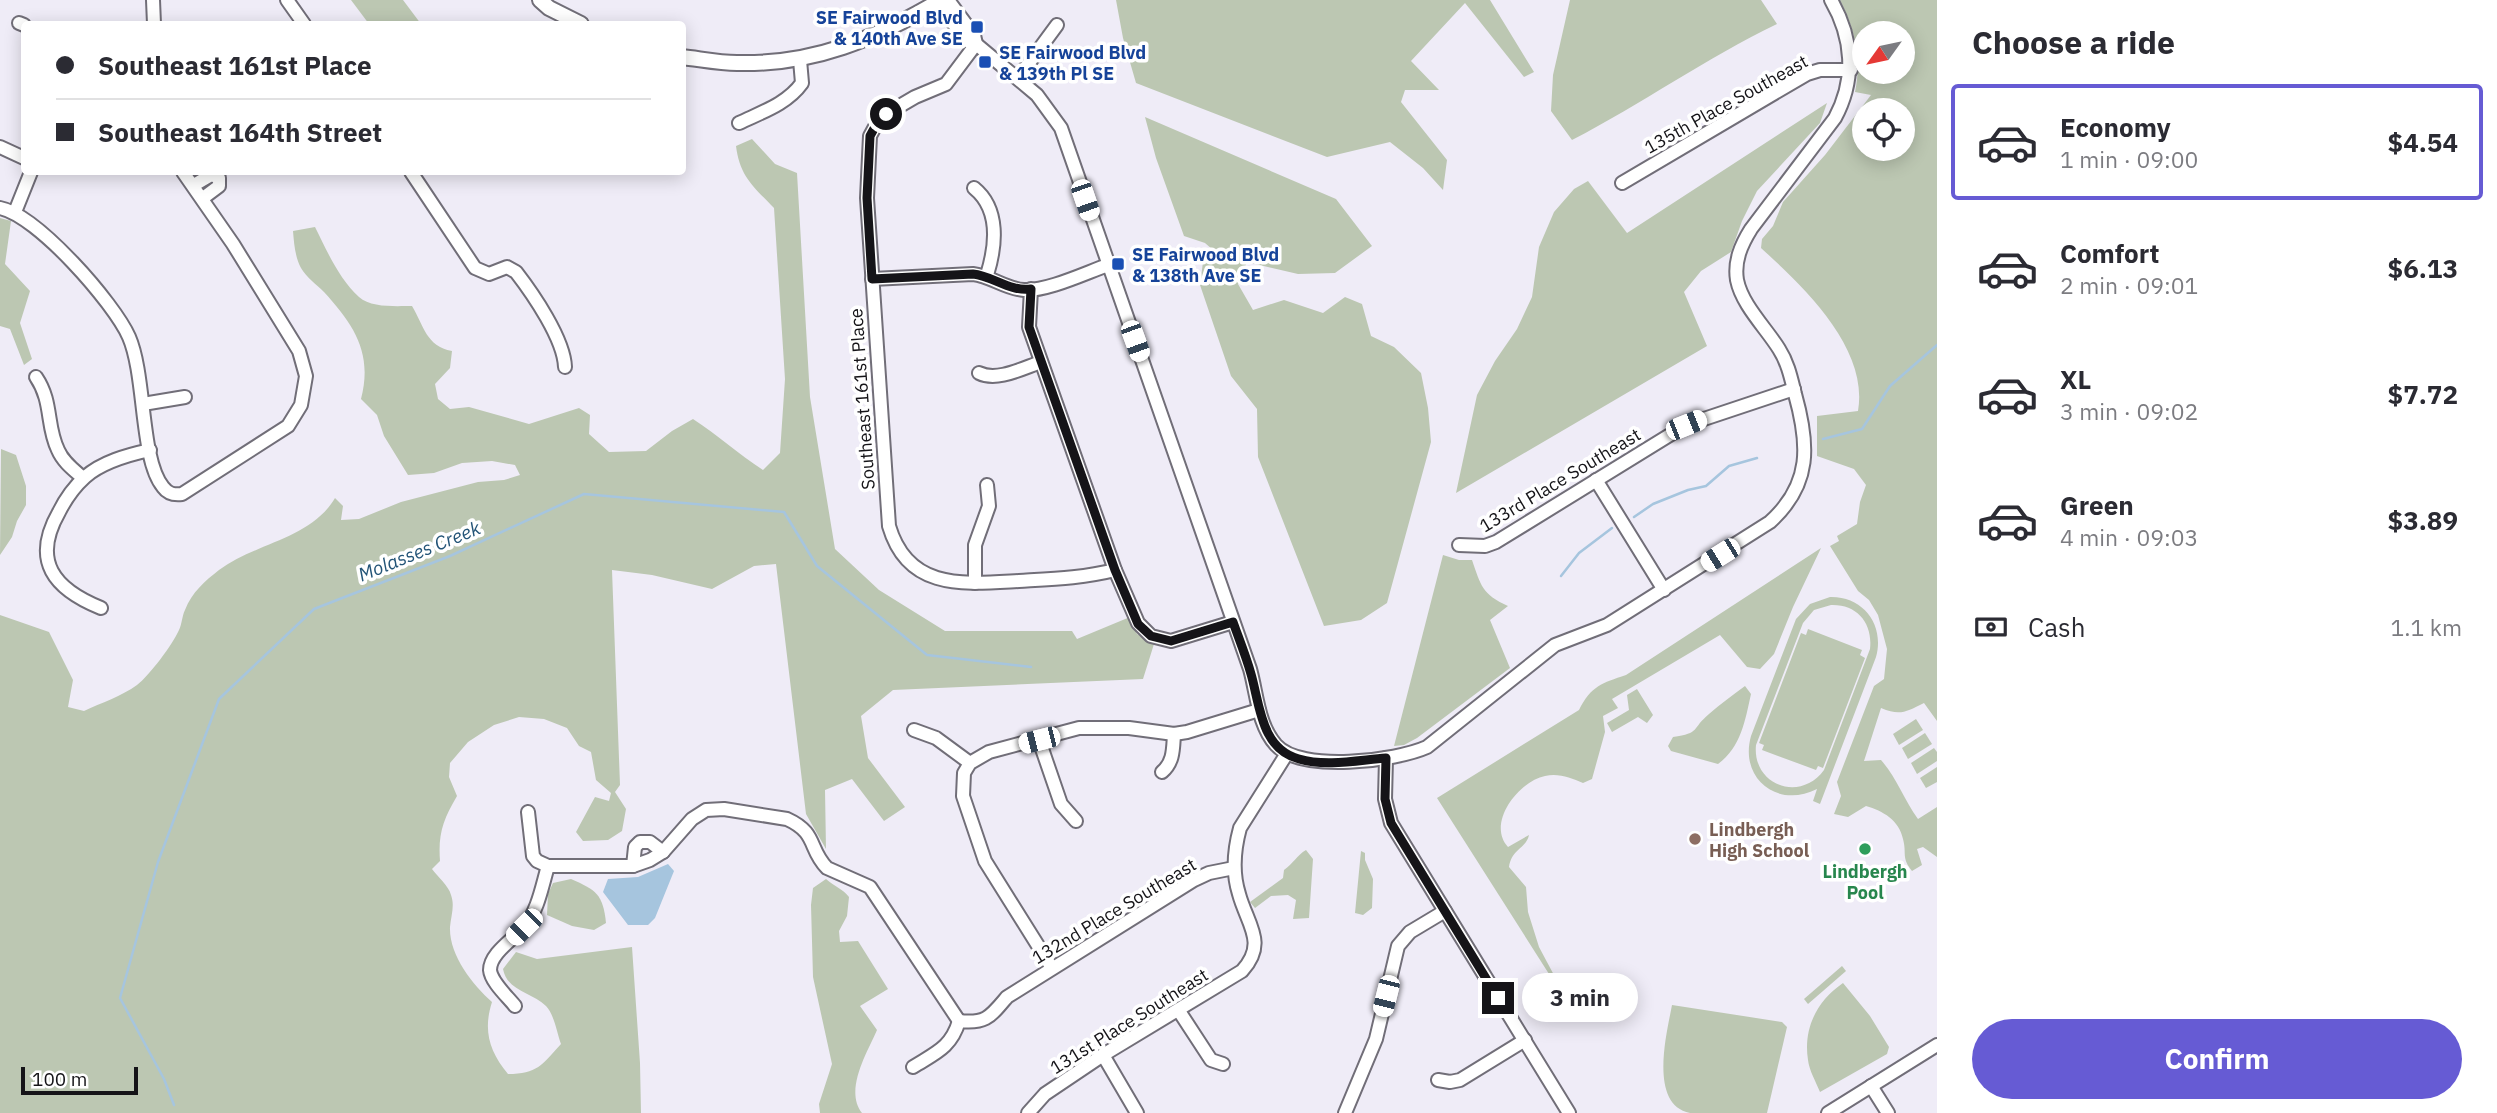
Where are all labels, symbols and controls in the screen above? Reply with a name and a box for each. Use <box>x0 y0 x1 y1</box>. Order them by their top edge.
place label: SE Fairwood Blvd & 140th Ave SE <box>816 6 963 50</box>
marker: SE Fairwood Blvd & 140th Ave SE <box>969 19 985 35</box>
north arrow <box>1852 21 1914 84</box>
map controls <box>1852 21 1915 161</box>
text: Choose a ride <box>1972 21 2175 63</box>
place label: SE Fairwood Blvd & 139th Pl SE <box>999 41 1146 85</box>
text: Southeast 161st Place <box>98 48 372 82</box>
street label: 135th Place Southeast <box>1640 49 1812 159</box>
marker: SE Fairwood Blvd & 139th Pl SE <box>977 54 993 70</box>
route start <box>870 98 902 130</box>
button: locate <box>1852 98 1915 161</box>
text: Economy <box>2060 110 2171 144</box>
icon: car <box>1976 111 2039 174</box>
text: Southeast 164th Street <box>98 115 382 149</box>
text: $4.54 <box>2388 125 2458 159</box>
text: 1 min · 09:00 <box>2060 144 2198 174</box>
car <box>1069 177 1102 223</box>
text: Comfort <box>2060 236 2159 270</box>
icon: car <box>1976 237 2039 300</box>
place label: SE Fairwood Blvd & 138th Ave SE <box>1132 243 1279 287</box>
text: $6.13 <box>2388 251 2458 285</box>
marker: SE Fairwood Blvd & 138th Ave SE <box>1110 256 1126 272</box>
text: 2 min · 09:01 <box>2060 270 2198 300</box>
street label: Southeast 161st Place <box>844 307 880 491</box>
car <box>1118 318 1153 364</box>
text: XL <box>2060 362 2091 396</box>
icon: car <box>1976 363 2039 426</box>
text: $7.72 <box>2388 377 2458 411</box>
text: 3 min · 09:02 <box>2060 396 2198 426</box>
car <box>1663 407 1710 443</box>
street label: 133rd Place Southeast <box>1475 423 1645 537</box>
text: Green <box>2060 488 2134 522</box>
icon: car <box>1976 489 2039 552</box>
text: $3.89 <box>2388 503 2458 537</box>
water label: Molasses Creek <box>354 515 485 586</box>
text: 4 min · 09:03 <box>2060 522 2198 552</box>
car <box>1697 535 1744 575</box>
icon: cash <box>1972 608 2010 646</box>
text: Cash <box>2028 610 2085 644</box>
text: 1.1 km <box>2391 612 2462 642</box>
car <box>1017 725 1062 755</box>
place label: Lindbergh High School <box>1709 818 1810 862</box>
marker: Lindbergh High School <box>1687 831 1703 847</box>
marker: Lindbergh Pool <box>1857 841 1873 857</box>
street label: 132nd Place Southeast <box>1028 853 1200 969</box>
place label: Lindbergh Pool <box>1822 860 1908 904</box>
car <box>502 905 547 949</box>
street label: 131st Place Southeast <box>1046 963 1212 1079</box>
car <box>1371 973 1402 1019</box>
callout: 3 min <box>1522 974 1638 1023</box>
route end <box>1482 982 1514 1014</box>
text: 3 min <box>1550 982 1610 1012</box>
button: Confirm <box>1972 1019 2462 1099</box>
scale bar <box>21 1064 138 1096</box>
text: 100 m <box>32 1067 87 1091</box>

